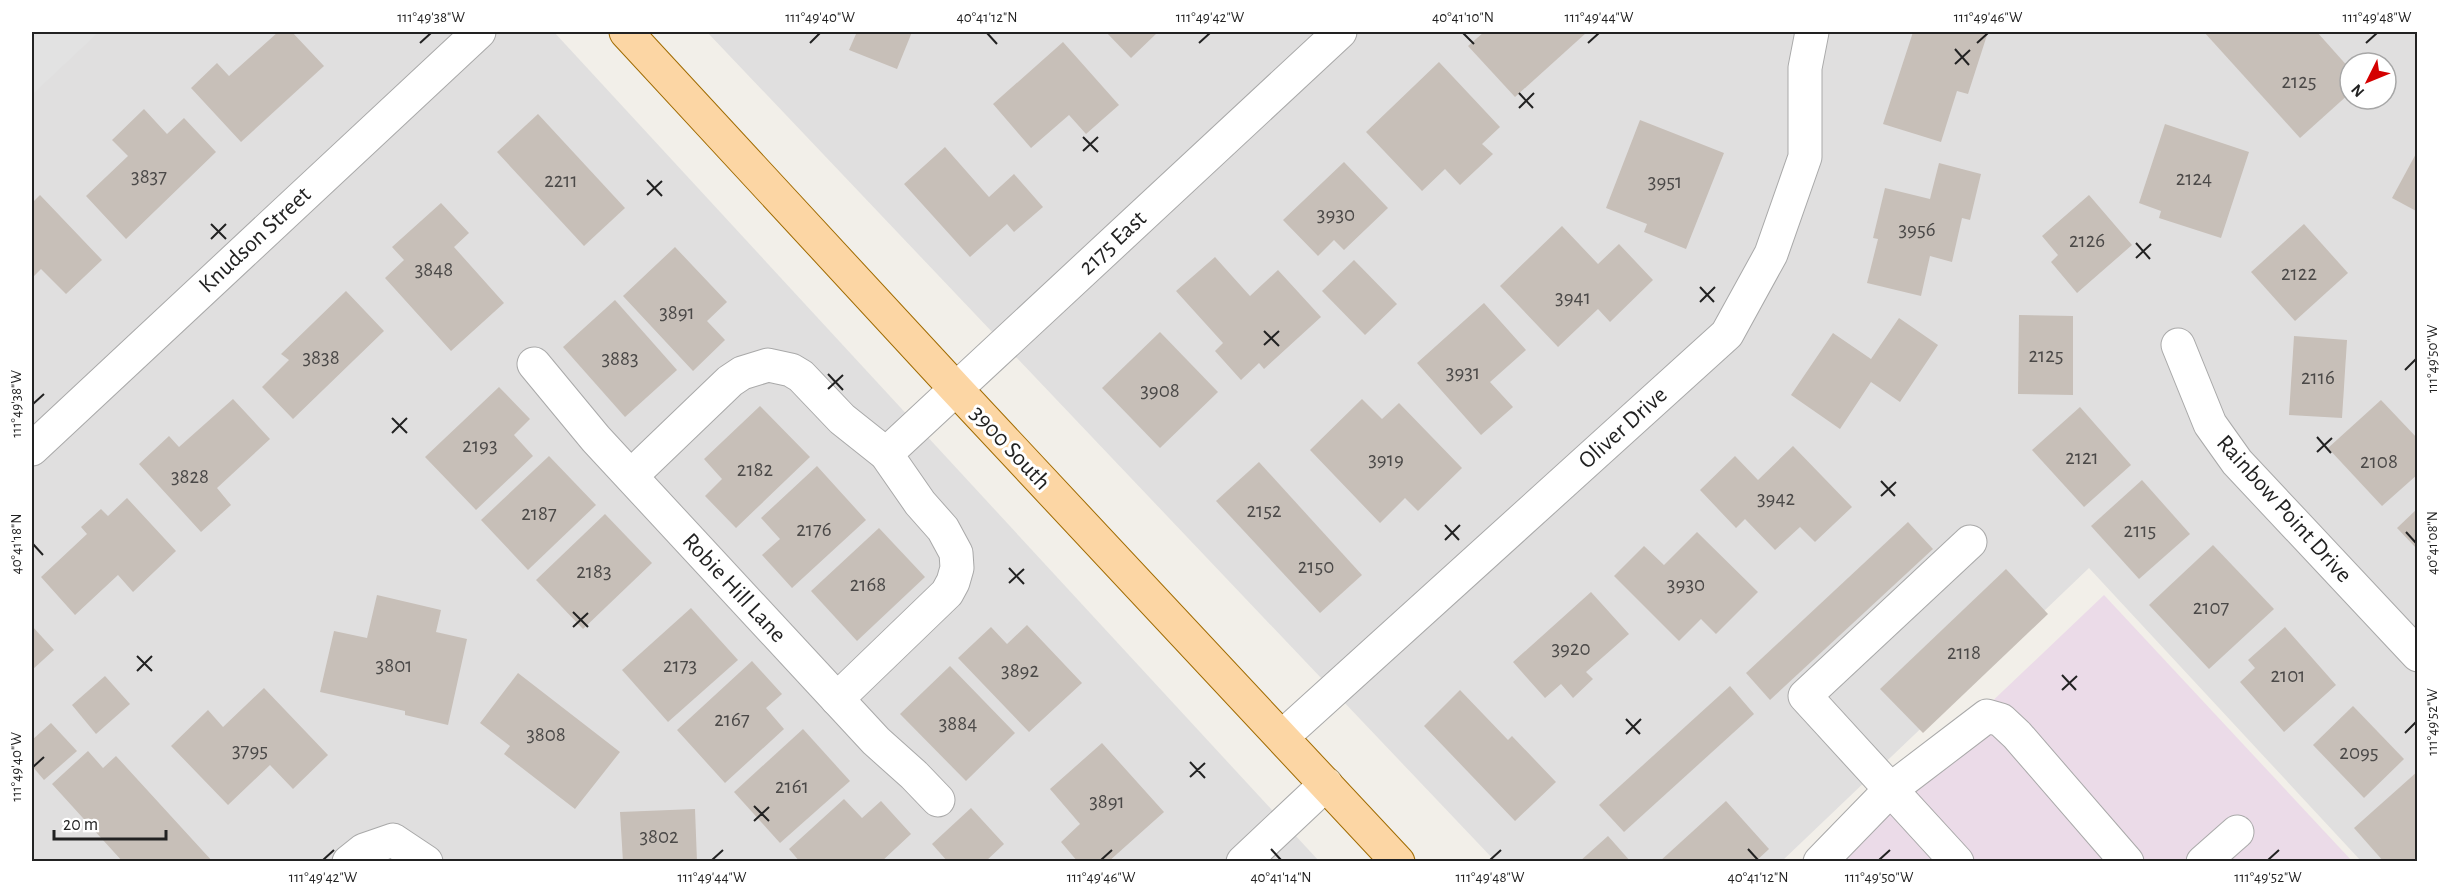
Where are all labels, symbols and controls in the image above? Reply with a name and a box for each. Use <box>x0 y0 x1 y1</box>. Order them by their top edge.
text: 111°49'38"W <box>397 10 465 25</box>
text: 111°49'40"W <box>785 10 855 25</box>
text: 40°41'12"N <box>957 10 1017 25</box>
text: 111°49'42"W <box>1176 10 1245 25</box>
text: 40°41'10"N <box>1432 10 1494 25</box>
text: 111°49'44"W <box>1565 10 1634 25</box>
text: 111°49'46"W <box>1954 10 2023 25</box>
text: 111°49'48"W <box>2343 10 2412 25</box>
north arrow <box>2338 51 2398 111</box>
house number: 2125 <box>2281 71 2317 92</box>
text: N <box>2348 81 2367 100</box>
house number: 3837 <box>131 166 167 187</box>
house number: 2124 <box>2176 168 2212 189</box>
house number: 2211 <box>544 170 578 191</box>
house number: 3951 <box>1648 171 1682 192</box>
street label: Knudson Street <box>194 182 316 298</box>
house number: 3930 <box>1317 204 1355 225</box>
street label: 2175 East <box>1075 206 1151 280</box>
house number: 3956 <box>1898 219 1936 240</box>
house number: 2126 <box>2069 230 2105 251</box>
house number: 3848 <box>415 259 453 280</box>
house number: 2122 <box>2281 263 2317 284</box>
house number: 3941 <box>1555 287 1591 308</box>
house number: 3891 <box>659 302 695 323</box>
text: 111°49'50"W <box>2425 324 2440 393</box>
house number: 2125 <box>2028 345 2064 366</box>
house number: 3838 <box>302 347 340 368</box>
house number: 3883 <box>601 348 639 369</box>
house number: 3931 <box>1446 362 1480 383</box>
house number: 2116 <box>2301 367 2335 388</box>
text: 111°49'38"W <box>9 370 24 438</box>
house number: 3908 <box>1140 380 1180 401</box>
street label: Oliver Drive <box>1574 382 1672 474</box>
street label: 3900 South <box>965 401 1055 495</box>
street label: Rainbow Point Drive <box>2212 431 2356 587</box>
house number: 2193 <box>462 435 498 456</box>
house number: 2121 <box>2065 447 2099 468</box>
house number: 3919 <box>1368 449 1404 470</box>
house number: 2108 <box>2360 451 2398 472</box>
house number: 2182 <box>737 459 773 480</box>
house number: 3828 <box>171 466 209 487</box>
house number: 3942 <box>1757 488 1795 509</box>
house number: 2152 <box>1246 500 1282 521</box>
house number: 2187 <box>521 503 557 524</box>
text: 40°41'08"N <box>2425 511 2440 575</box>
text: 40°41'18"N <box>9 513 24 575</box>
house number: 2176 <box>796 519 832 540</box>
house number: 2115 <box>2124 520 2156 541</box>
street label: Robie Hill Lane <box>678 529 790 647</box>
house number: 2150 <box>1298 556 1334 577</box>
house number: 2183 <box>576 561 612 582</box>
house number: 2168 <box>850 574 886 595</box>
house number: 3930 <box>1667 574 1705 595</box>
house number: 2107 <box>2193 597 2230 618</box>
house number: 3920 <box>1551 638 1591 659</box>
house number: 2118 <box>1947 642 1981 663</box>
house number: 3801 <box>376 655 412 676</box>
house number: 2173 <box>663 655 697 676</box>
house number: 3892 <box>1001 660 1039 681</box>
house number: 2101 <box>2270 665 2306 686</box>
text: 111°49'52"W <box>2425 688 2440 756</box>
house number: 2167 <box>714 709 750 730</box>
house number: 3884 <box>939 713 977 734</box>
house number: 3808 <box>526 724 566 745</box>
text: 111°49'40"W <box>9 732 24 802</box>
house number: 3795 <box>232 740 268 761</box>
house number: 2095 <box>2339 742 2379 763</box>
house number: 2161 <box>775 776 809 797</box>
house number: 3891 <box>1089 791 1125 812</box>
scale bar <box>54 803 166 841</box>
text: 20 m <box>63 816 98 834</box>
house number: 3802 <box>639 826 679 847</box>
text: 111°49'42"W <box>289 870 358 885</box>
text: 111°49'44"W <box>678 870 747 885</box>
text: 111°49'46"W <box>1067 870 1136 885</box>
text: 40°41'14"N <box>1250 870 1312 885</box>
text: 111°49'48"W <box>1456 870 1525 885</box>
text: 40°41'12"N <box>1728 870 1788 885</box>
text: 111°49'50"W <box>1845 870 1914 885</box>
text: 111°49'52"W <box>2234 870 2302 885</box>

